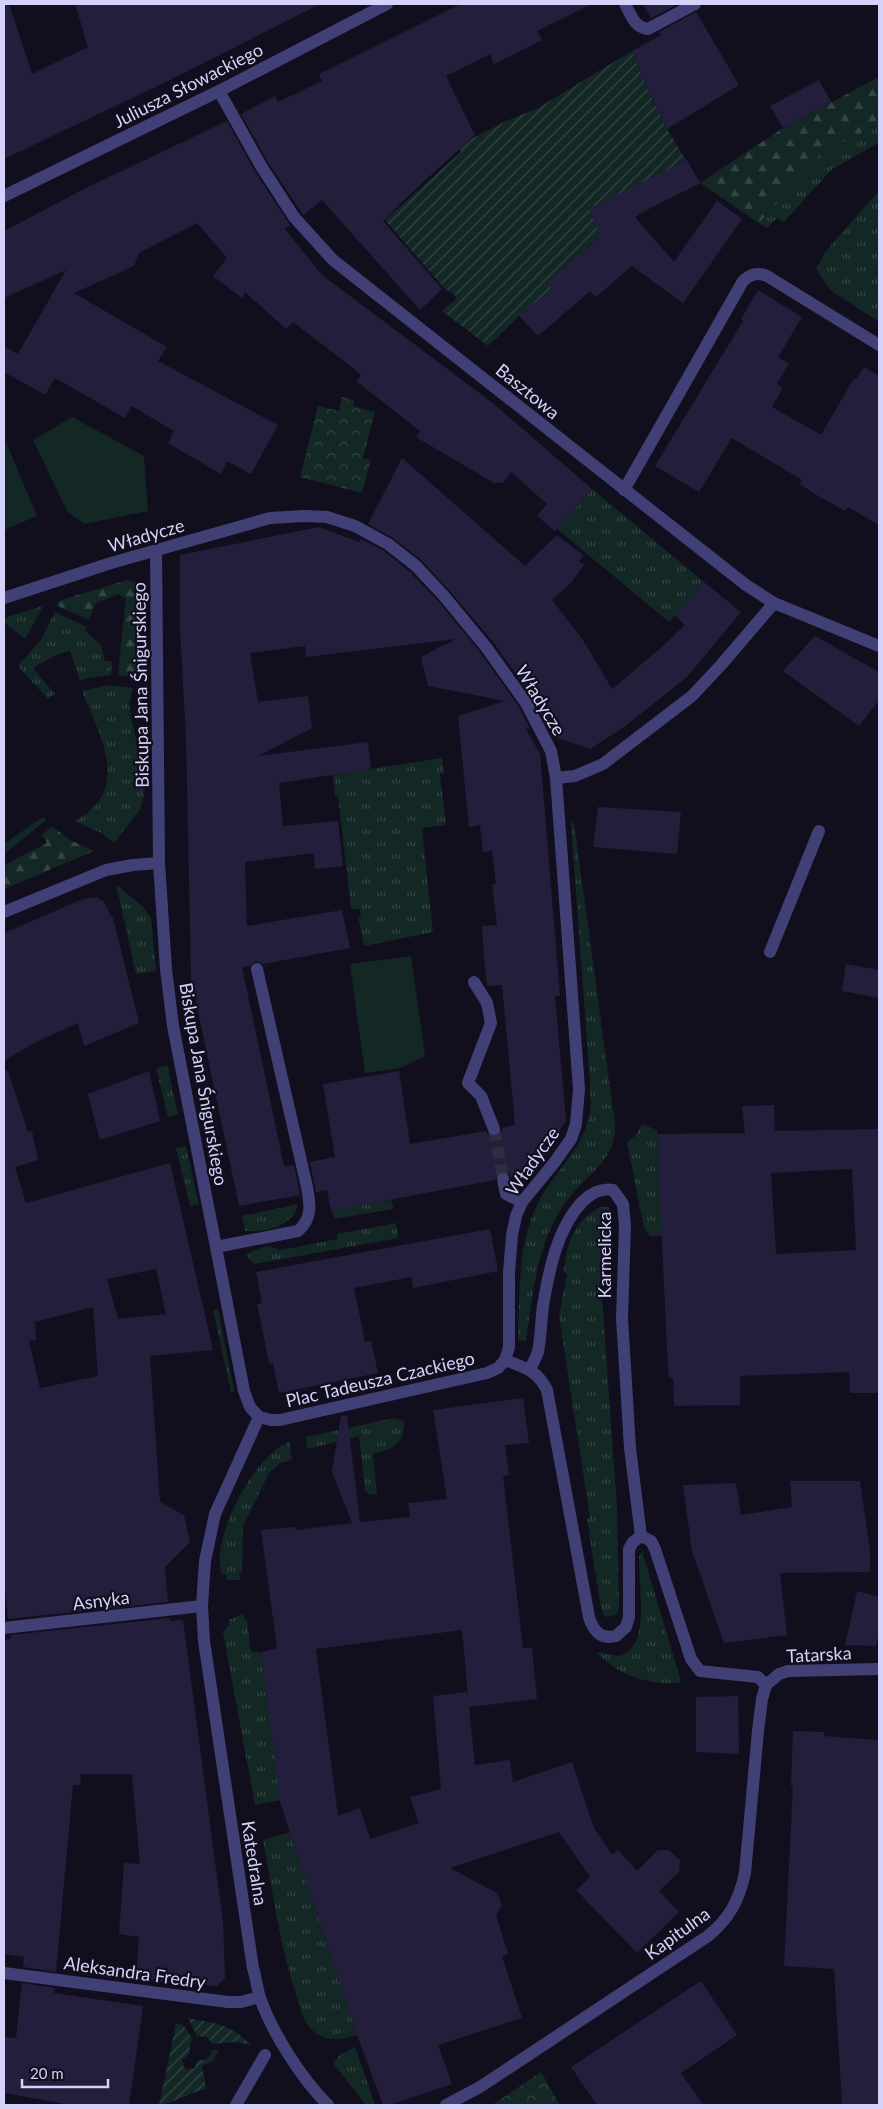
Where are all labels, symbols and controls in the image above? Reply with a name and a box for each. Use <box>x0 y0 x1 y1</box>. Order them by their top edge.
street label: Juliusza Słowackiego <box>110 38 266 132</box>
street label: Basztowa <box>492 359 564 423</box>
street label: Władycze <box>105 514 187 556</box>
street label: Biskupa Jana Śnigurskiego <box>127 582 153 788</box>
street label: Władycze <box>511 661 571 739</box>
street label: Biskupa Jana Śnigurskiego <box>175 981 233 1187</box>
street label: Władycze <box>501 1123 563 1199</box>
street label: Karmelicka <box>593 1212 615 1298</box>
street label: Plac Tadeusza Czackiego <box>283 1347 477 1411</box>
street label: Asnyka <box>71 1586 131 1614</box>
street label: Tatarska <box>786 1641 852 1667</box>
street label: Katedralna <box>237 1819 273 1907</box>
street label: Kapitulna <box>640 1902 714 1964</box>
street label: Aleksandra Fredry <box>63 1951 208 1993</box>
scale bar <box>22 2056 109 2088</box>
text: 20 m <box>30 2064 64 2082</box>

